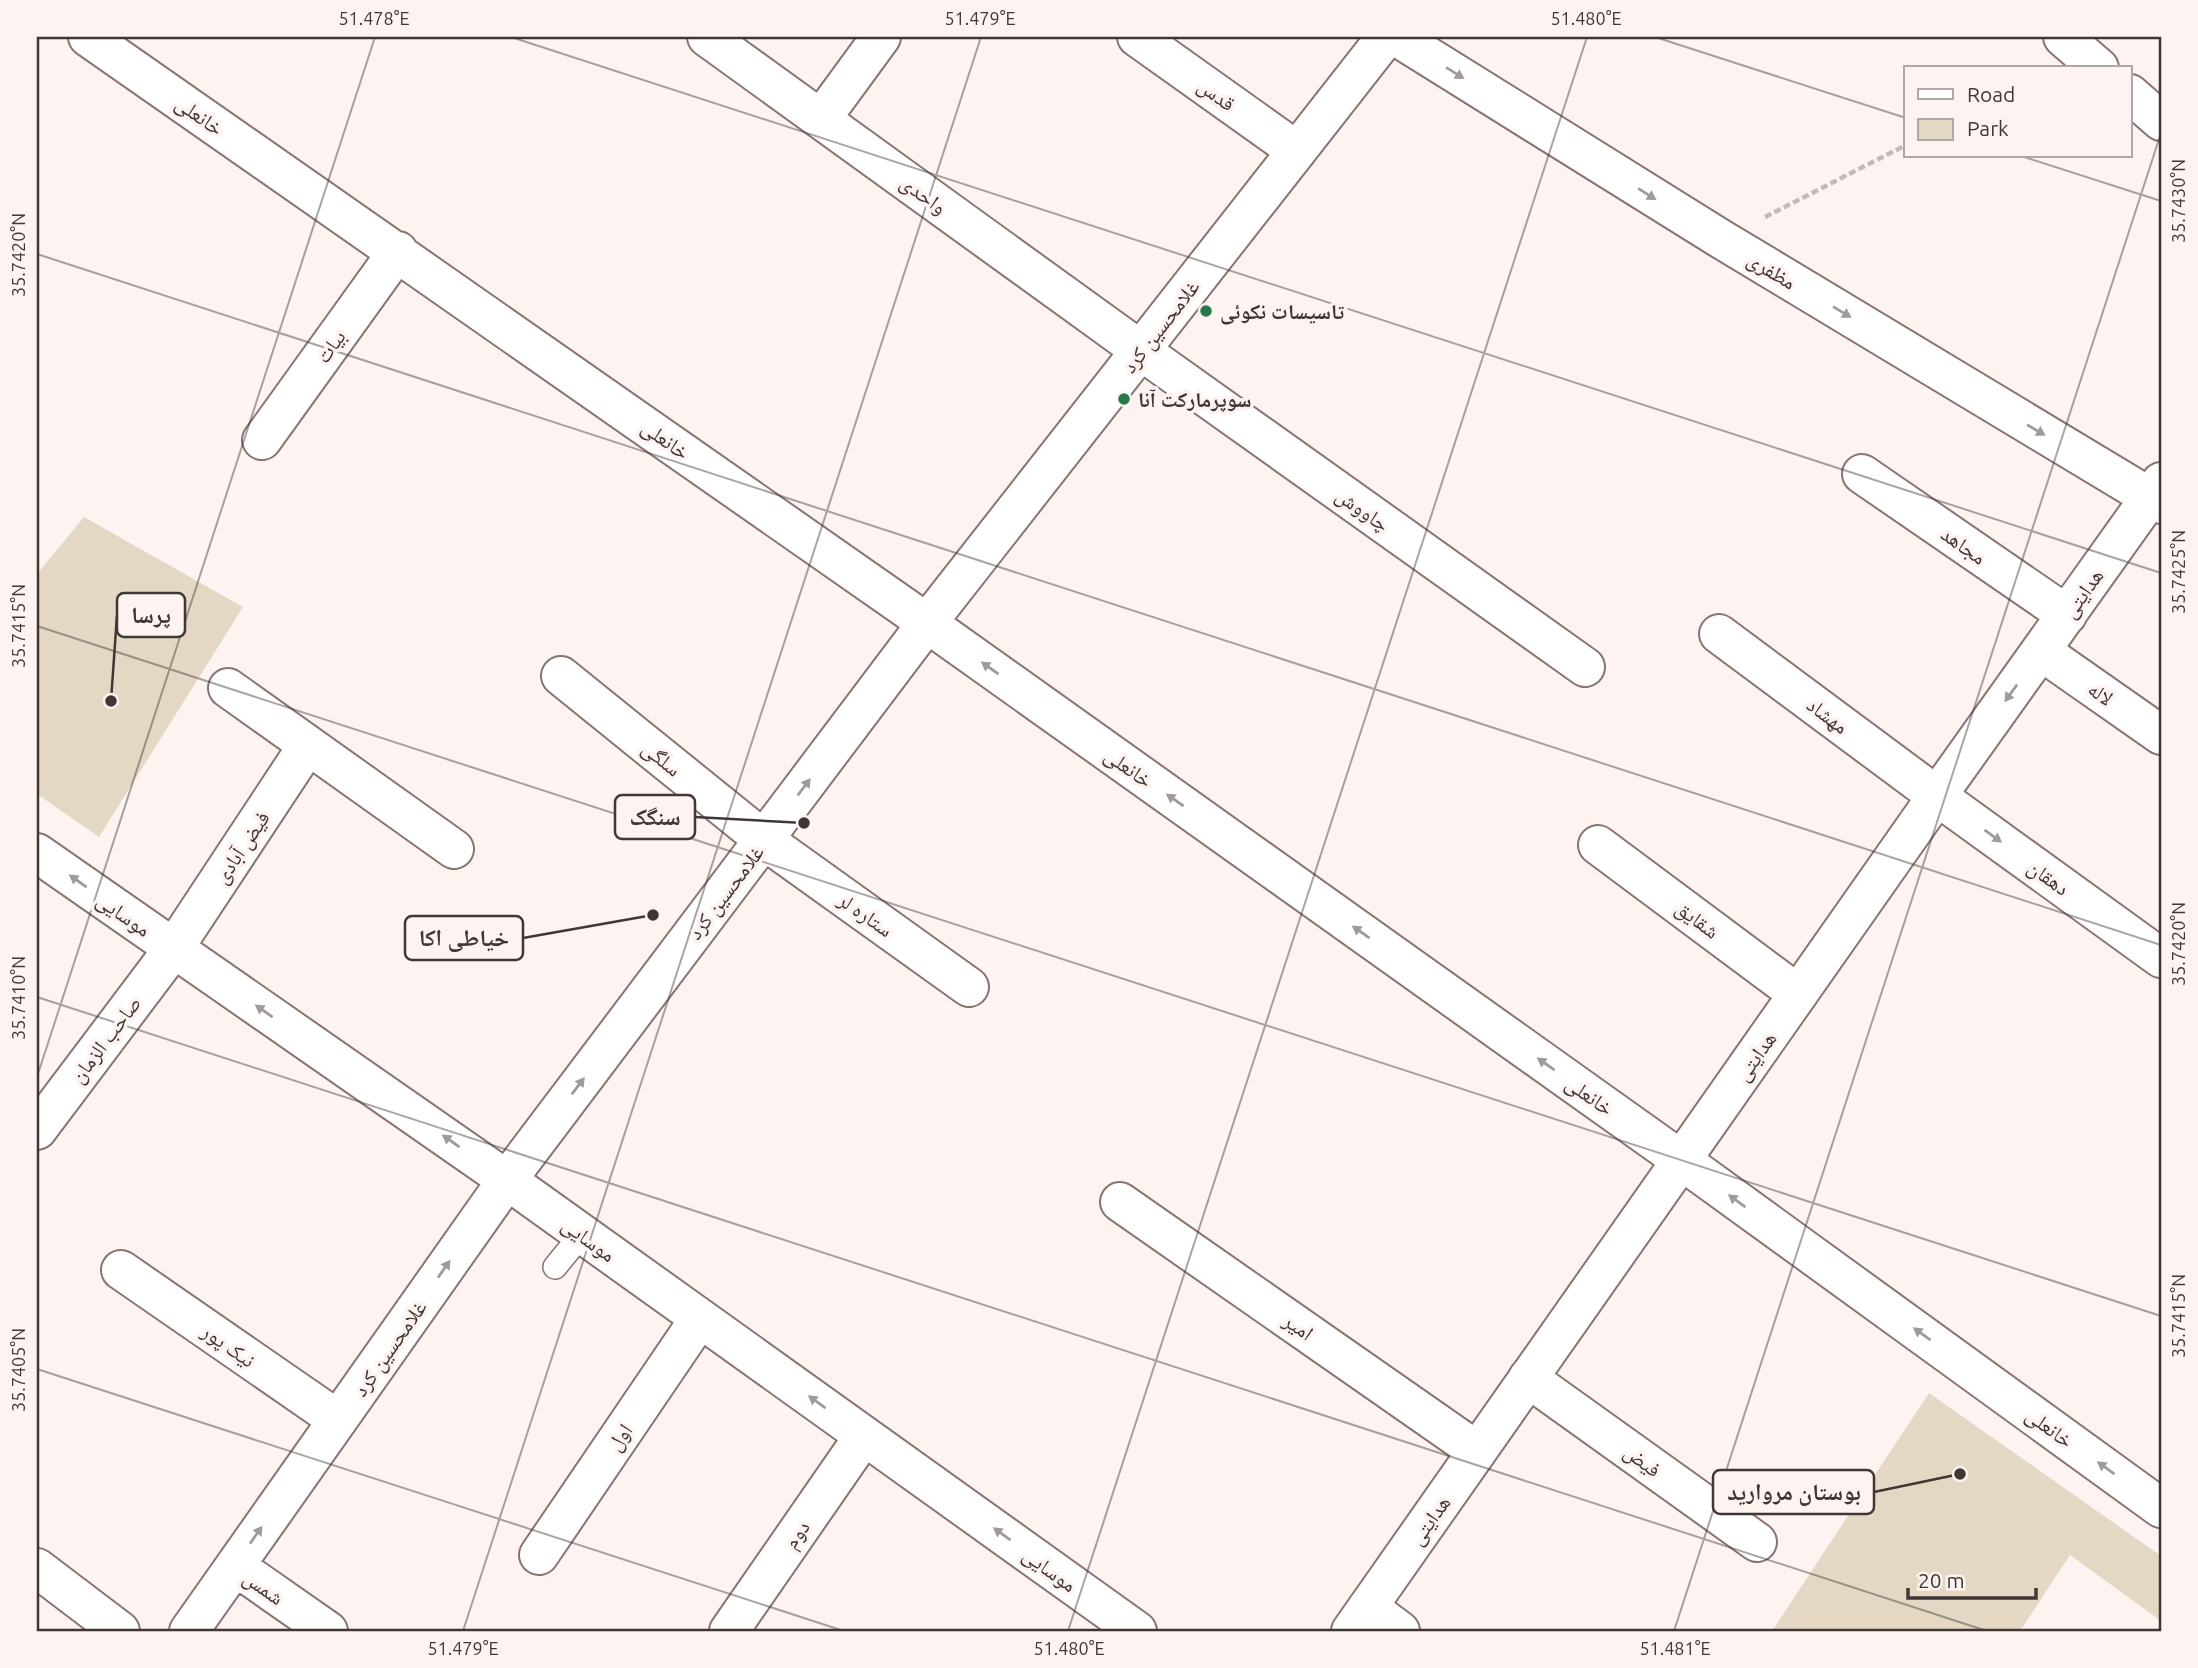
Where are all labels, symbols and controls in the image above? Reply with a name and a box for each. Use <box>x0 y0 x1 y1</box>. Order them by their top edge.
text: 51.478°E <box>338 8 410 28</box>
text: 51.479°E <box>944 8 1016 28</box>
text: 51.480°E <box>1550 8 1622 28</box>
one-way arrow <box>1445 66 1464 79</box>
legend <box>1904 66 2132 158</box>
street label: قدس <box>1193 73 1240 117</box>
text: Road <box>1967 82 2015 106</box>
street label: خانعلی <box>170 90 228 142</box>
text: Park <box>1967 116 2009 140</box>
text: 35.7430°N <box>2168 159 2188 243</box>
street label: واحدی <box>896 169 952 220</box>
one-way arrow <box>1638 187 1657 200</box>
text: 35.7420°N <box>8 213 28 297</box>
street label: مظفری <box>1743 246 1801 295</box>
street label: غلامحسین کرد <box>1116 274 1206 379</box>
place label: تاسیسات نکوئی <box>1220 299 1345 325</box>
marker: تاسیسات نکوئی <box>1198 303 1214 319</box>
one-way arrow <box>1832 306 1851 319</box>
street label: بیات <box>310 325 350 368</box>
place label: سوپرمارکت آنا <box>1138 387 1252 412</box>
marker: سوپرمارکت آنا <box>1116 391 1132 407</box>
street label: خانعلی <box>636 414 694 466</box>
one-way arrow <box>2027 423 2046 436</box>
street label: چاووش <box>1331 482 1394 538</box>
street label: مجاهد <box>1937 521 1991 569</box>
text: 35.7425°N <box>2168 530 2188 614</box>
street label: هدایتی <box>2056 564 2109 623</box>
text: 35.7415°N <box>8 584 28 668</box>
callout: پرسا <box>117 593 185 637</box>
text: پرسا <box>131 602 171 629</box>
one-way arrow <box>981 661 999 675</box>
street label: لاله <box>2084 676 2118 710</box>
one-way arrow <box>2004 684 2018 702</box>
street label: مهشاد <box>1802 692 1853 739</box>
street label: سلگی <box>636 735 686 782</box>
street label: خانعلی <box>1099 742 1157 794</box>
one-way arrow <box>797 778 811 796</box>
one-way arrow <box>1166 793 1184 807</box>
callout: سنگک <box>615 795 695 839</box>
text: سنگک <box>629 804 681 829</box>
street label: فیض آبادی <box>208 806 276 889</box>
one-way arrow <box>1983 829 2002 843</box>
street label: غلامحسین کرد <box>682 840 770 945</box>
street label: دهقان <box>2023 854 2074 901</box>
one-way arrow <box>68 875 88 888</box>
street label: ستاره لر <box>833 886 898 941</box>
street label: موسایی <box>91 887 156 943</box>
street label: شقایق <box>1670 895 1724 945</box>
text: 35.7420°N <box>2168 902 2188 986</box>
callout: خیاطی اکا <box>405 916 523 960</box>
text: خیاطی اکا <box>419 925 509 952</box>
one-way arrow <box>1352 925 1370 939</box>
text: 35.7410°N <box>8 956 28 1040</box>
street label: صاحب الزمان <box>65 991 146 1088</box>
one-way arrow <box>255 1004 273 1018</box>
street label: هدایتی <box>1729 1027 1782 1086</box>
one-way arrow <box>1537 1057 1555 1071</box>
street label: خانعلی <box>1560 1070 1618 1122</box>
one-way arrow <box>571 1077 585 1095</box>
one-way arrow <box>442 1134 460 1148</box>
one-way arrow <box>1728 1194 1747 1208</box>
street label: موسایی <box>556 1212 620 1268</box>
one-way arrow <box>437 1260 451 1278</box>
text: 35.7415°N <box>2168 1274 2188 1358</box>
street label: غلامحسین کرد <box>347 1295 433 1402</box>
street label: امیر <box>1279 1307 1318 1345</box>
street label: نیک پور <box>196 1318 260 1373</box>
one-way arrow <box>1913 1327 1931 1341</box>
text: 35.7405°N <box>8 1328 28 1412</box>
one-way arrow <box>808 1395 826 1409</box>
street label: خانعلی <box>2020 1402 2078 1454</box>
street label: اول <box>601 1419 637 1456</box>
street label: فیض <box>1619 1439 1666 1483</box>
one-way arrow <box>2097 1461 2115 1475</box>
callout: بوستان مروارید <box>1713 1470 1874 1514</box>
text: بوستان مروارید <box>1727 1479 1861 1506</box>
street label: هدایتی <box>1403 1491 1456 1550</box>
street label: دوم <box>778 1515 817 1554</box>
one-way arrow <box>249 1526 263 1544</box>
one-way arrow <box>993 1527 1011 1541</box>
street label: موسایی <box>1017 1542 1081 1598</box>
scale bar <box>1908 1556 2035 1600</box>
street label: شمس <box>238 1565 289 1611</box>
text: 20 m <box>1918 1568 1965 1592</box>
text: 51.479°E <box>427 1638 499 1658</box>
text: 51.480°E <box>1033 1638 1105 1658</box>
text: 51.481°E <box>1639 1638 1711 1658</box>

